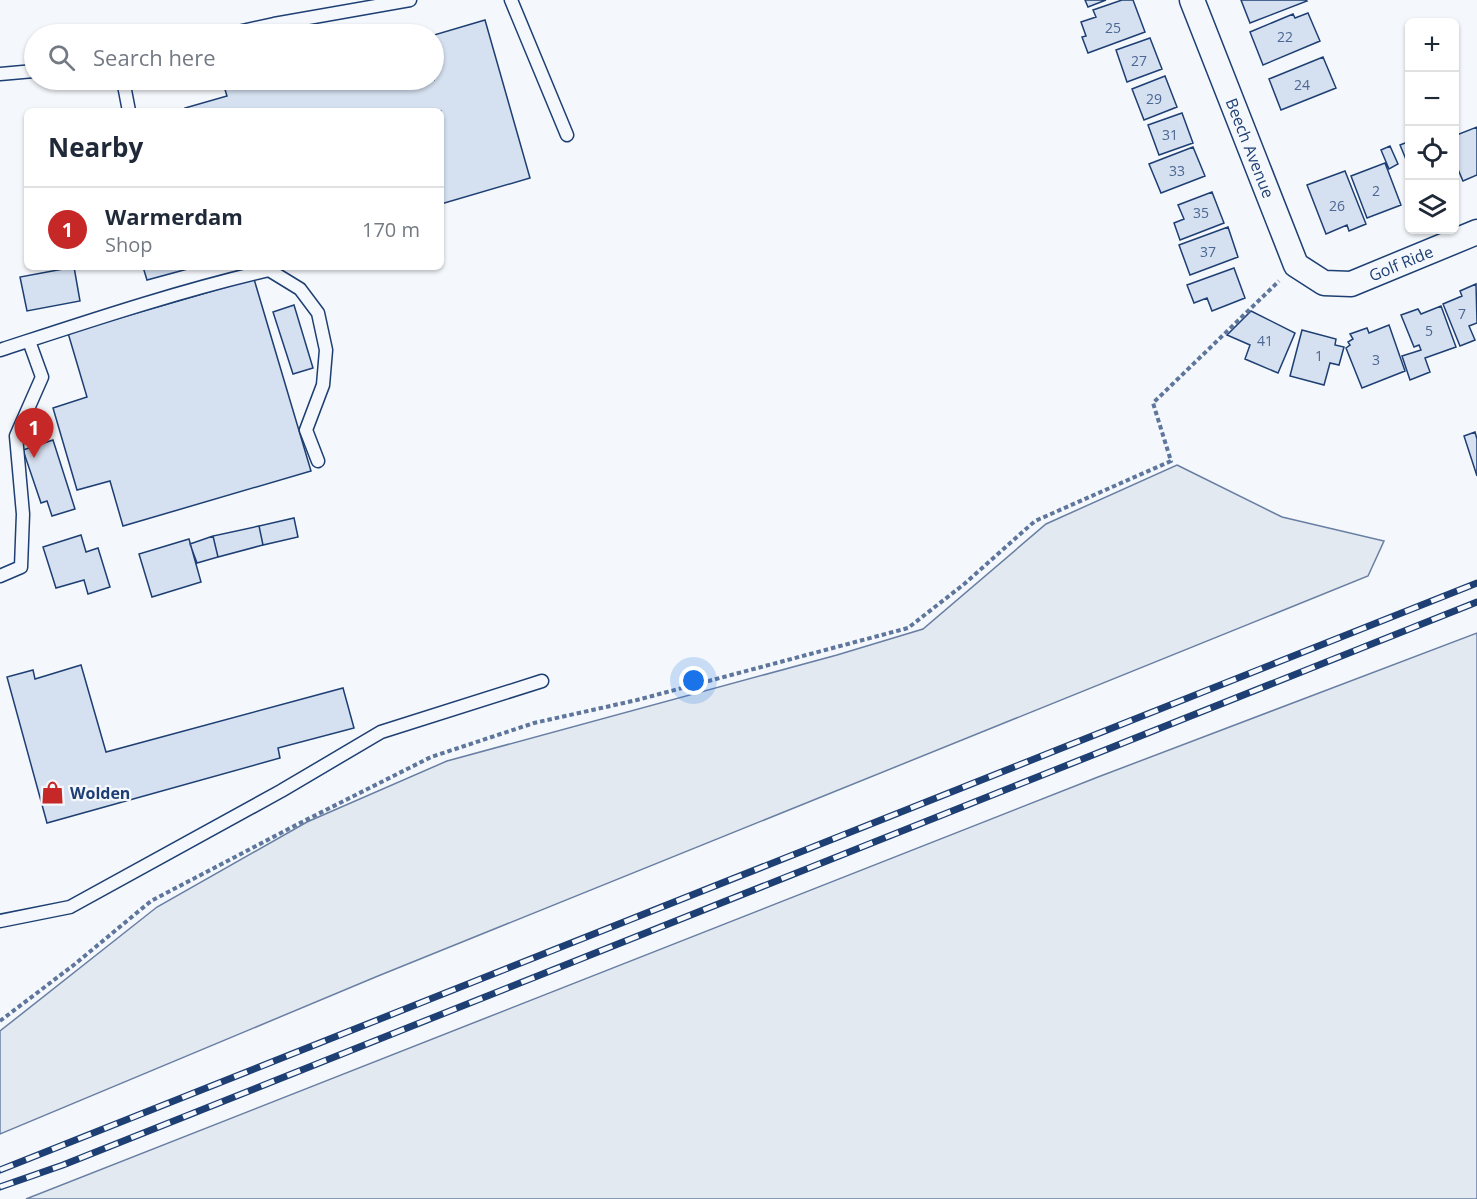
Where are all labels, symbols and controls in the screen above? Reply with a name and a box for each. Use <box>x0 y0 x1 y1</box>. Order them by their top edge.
house number: 25 <box>1105 18 1121 37</box>
map controls <box>1405 18 1459 234</box>
button: + <box>1405 18 1459 72</box>
search box <box>24 24 444 90</box>
house number: 22 <box>1277 27 1293 46</box>
icon: search <box>45 41 78 74</box>
text: Search here <box>93 42 216 72</box>
house number: 27 <box>1131 51 1147 70</box>
button: − <box>1405 72 1459 126</box>
house number: 24 <box>1294 75 1310 94</box>
house number: 29 <box>1146 89 1162 108</box>
street label: Beech Avenue <box>1221 95 1280 201</box>
house number: 31 <box>1162 125 1178 144</box>
button: locate <box>1405 126 1459 180</box>
text: Nearby <box>48 129 143 165</box>
house number: 33 <box>1169 161 1185 180</box>
button: layers <box>1405 180 1459 234</box>
house number: 2 <box>1372 181 1380 200</box>
house number: 26 <box>1329 196 1345 215</box>
text: Warmerdam <box>105 201 243 231</box>
house number: 35 <box>1193 203 1209 222</box>
text: 1 <box>62 216 73 243</box>
text: 170 m <box>362 216 420 243</box>
text: Shop <box>105 231 153 258</box>
street label: Golf Ride <box>1366 240 1436 286</box>
house number: 37 <box>1200 242 1216 261</box>
house number: 7 <box>1458 304 1466 323</box>
house number: 5 <box>1425 321 1433 340</box>
house number: 41 <box>1257 331 1273 350</box>
house number: 1 <box>1315 346 1323 365</box>
house number: 3 <box>1372 350 1380 369</box>
pin: 1 <box>15 408 54 458</box>
your location <box>679 666 708 695</box>
shop icon: Wolden <box>39 780 65 806</box>
place label: Wolden <box>70 782 130 804</box>

